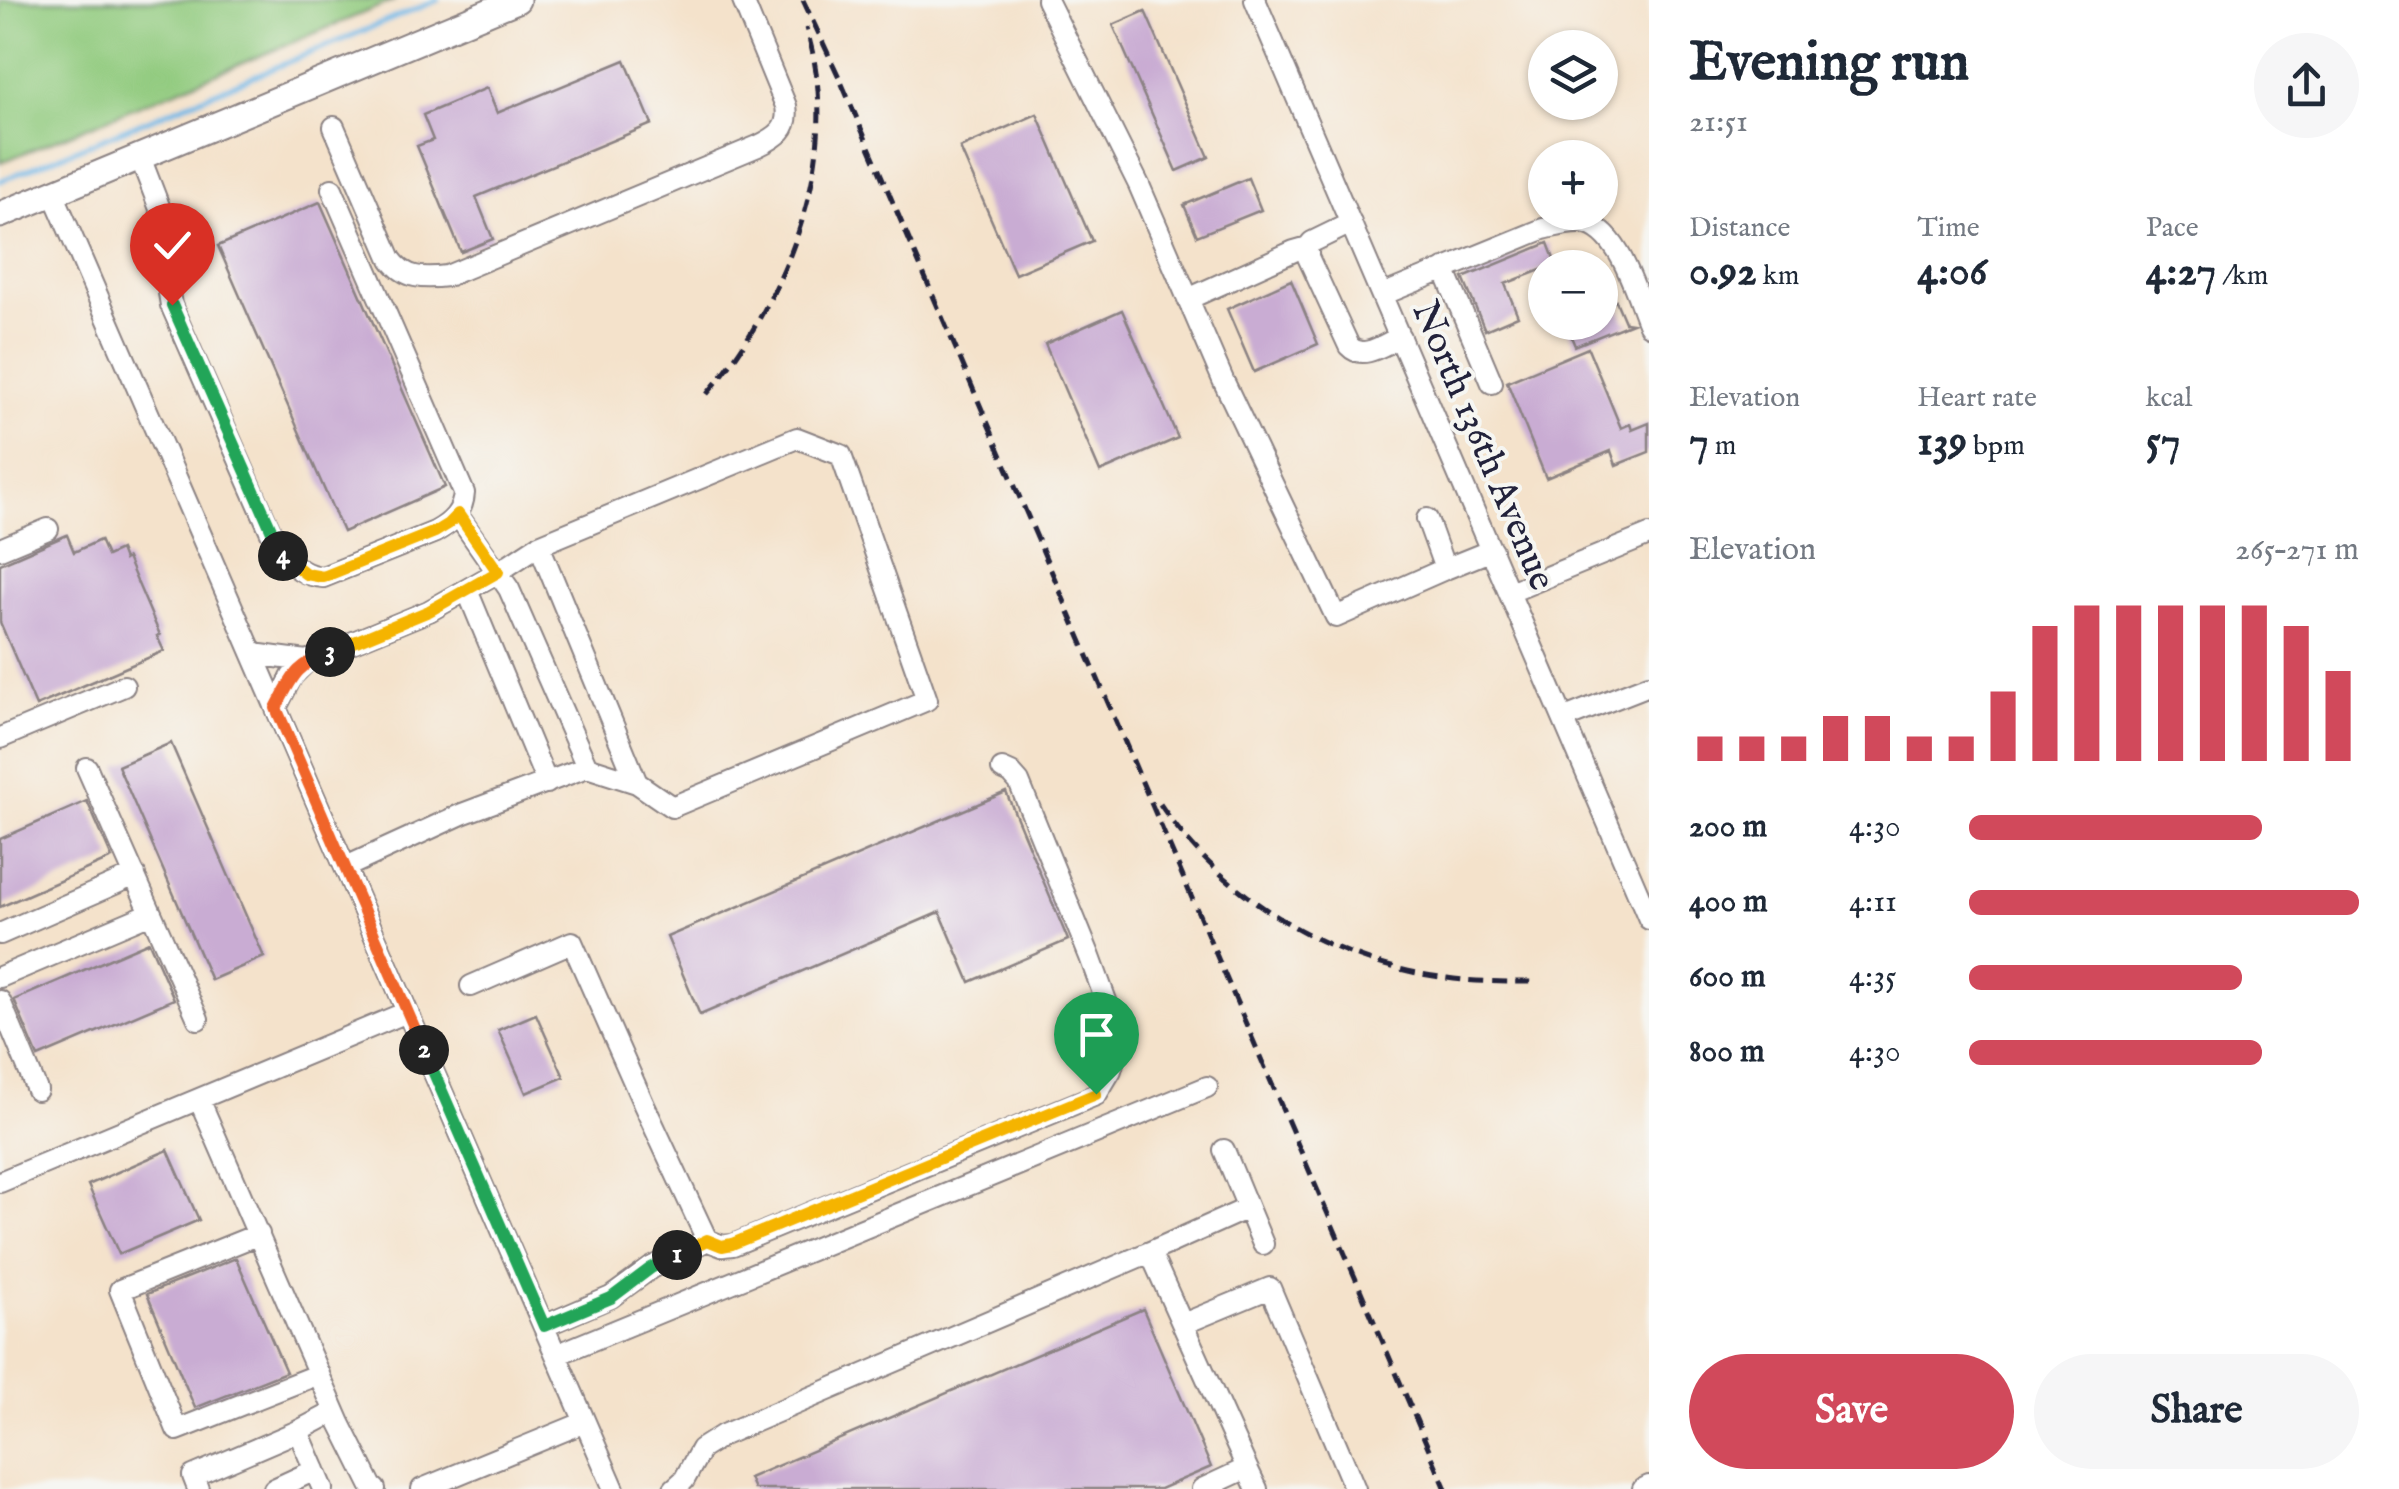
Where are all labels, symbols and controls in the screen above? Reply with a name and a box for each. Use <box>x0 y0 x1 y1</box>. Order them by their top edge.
text: Evening run <box>1689 29 1969 99</box>
map controls <box>1528 30 1618 340</box>
button: layers <box>1528 30 1618 120</box>
button: share <box>2254 33 2359 138</box>
text: 21:51 <box>1689 102 1748 143</box>
button: + <box>1528 140 1618 230</box>
pin <box>130 203 215 306</box>
text: Distance <box>1689 211 1790 246</box>
text: Time <box>1917 211 1980 246</box>
text: Pace <box>2146 211 2199 246</box>
icon: check <box>145 218 200 273</box>
text: 0.92 <box>1689 246 1757 299</box>
text: 4:06 <box>1917 246 1987 299</box>
text: 4:27 <box>2146 246 2216 299</box>
button: − <box>1528 250 1618 340</box>
text: km <box>1757 259 1799 294</box>
text: /km <box>2216 259 2268 294</box>
street label: North 136th Avenue <box>1400 294 1565 598</box>
text: Elevation <box>1689 381 1800 416</box>
text: Heart rate <box>1917 381 2037 416</box>
text: kcal <box>2146 381 2192 416</box>
text: 7 <box>1689 416 1709 469</box>
text: 139 <box>1917 416 1967 469</box>
text: 57 <box>2146 416 2181 469</box>
text: m <box>1709 429 1736 464</box>
text: bpm <box>1967 429 2025 464</box>
text: Elevation <box>1689 530 1816 571</box>
text: 265–271 m <box>2235 530 2359 571</box>
pin: 4 <box>258 531 308 581</box>
text: 4 <box>276 538 290 573</box>
pin: 3 <box>305 627 355 677</box>
text: 3 <box>325 634 335 669</box>
text: 200 m <box>1689 807 1767 848</box>
text: 4:30 <box>1849 807 1901 848</box>
text: 400 m <box>1689 882 1768 923</box>
text: 4:11 <box>1849 882 1897 923</box>
text: 600 m <box>1689 957 1766 998</box>
text: 4:35 <box>1849 957 1897 998</box>
pin <box>1054 992 1139 1095</box>
icon: arrive <box>1069 1007 1124 1062</box>
pin: 2 <box>399 1025 449 1075</box>
text: 2 <box>417 1032 431 1067</box>
text: 800 m <box>1689 1032 1765 1073</box>
text: 4:30 <box>1849 1032 1901 1073</box>
pin: 1 <box>652 1230 702 1280</box>
text: 1 <box>672 1237 682 1272</box>
button: Save <box>1689 1354 2014 1469</box>
button: Share <box>2034 1354 2359 1469</box>

